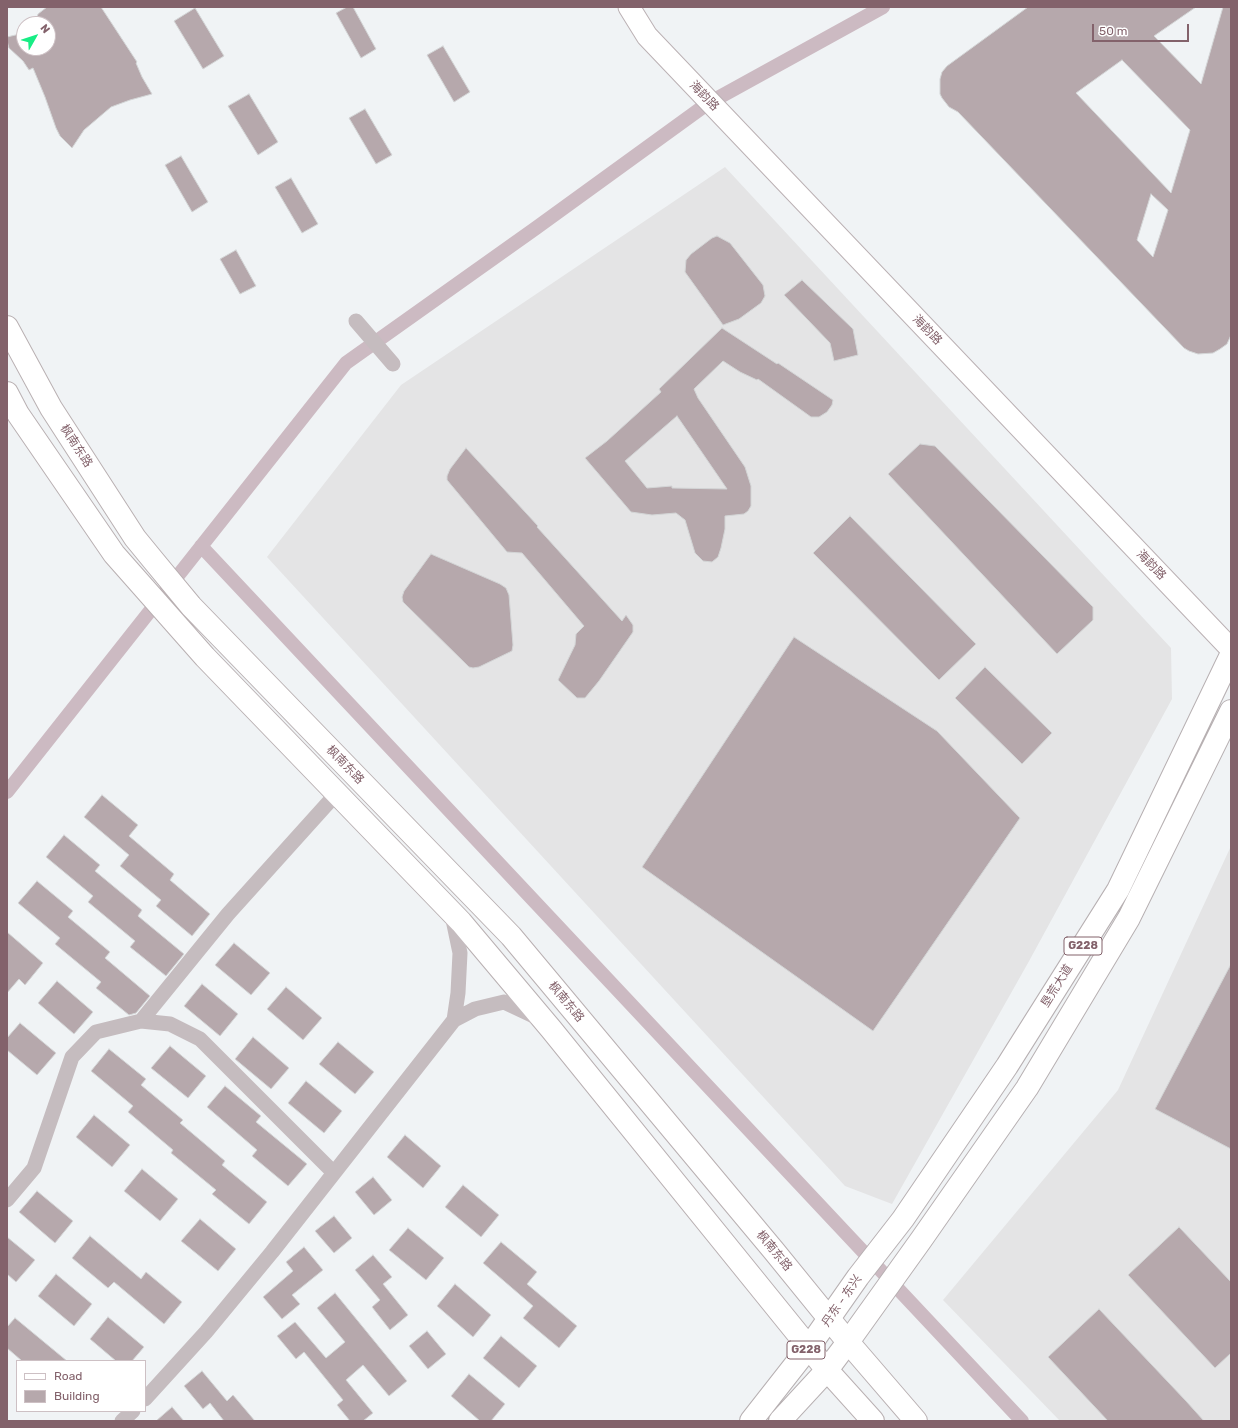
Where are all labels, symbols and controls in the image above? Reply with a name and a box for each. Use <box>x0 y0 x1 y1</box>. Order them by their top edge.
north arrow <box>16 16 56 56</box>
scale bar <box>1094 16 1191 42</box>
text: N <box>37 22 52 36</box>
text: 50 m <box>1099 24 1127 38</box>
street label: 海韵路 <box>686 78 722 114</box>
street label: 海韵路 <box>909 312 945 348</box>
street label: 枫南东路 <box>57 422 95 470</box>
street label: 海韵路 <box>1133 547 1169 583</box>
street label: 枫南东路 <box>323 743 367 787</box>
road number: G228 <box>1064 937 1102 955</box>
street label: 垦荒大道 <box>1038 962 1076 1010</box>
street label: 枫南东路 <box>545 979 587 1025</box>
street label: 枫南东路 <box>753 1228 795 1274</box>
street label: 丹东 - 东兴 <box>819 1272 865 1330</box>
road number: G228 <box>787 1341 825 1359</box>
legend <box>16 1360 146 1412</box>
text: Road <box>54 1369 82 1383</box>
text: Building <box>54 1389 100 1403</box>

